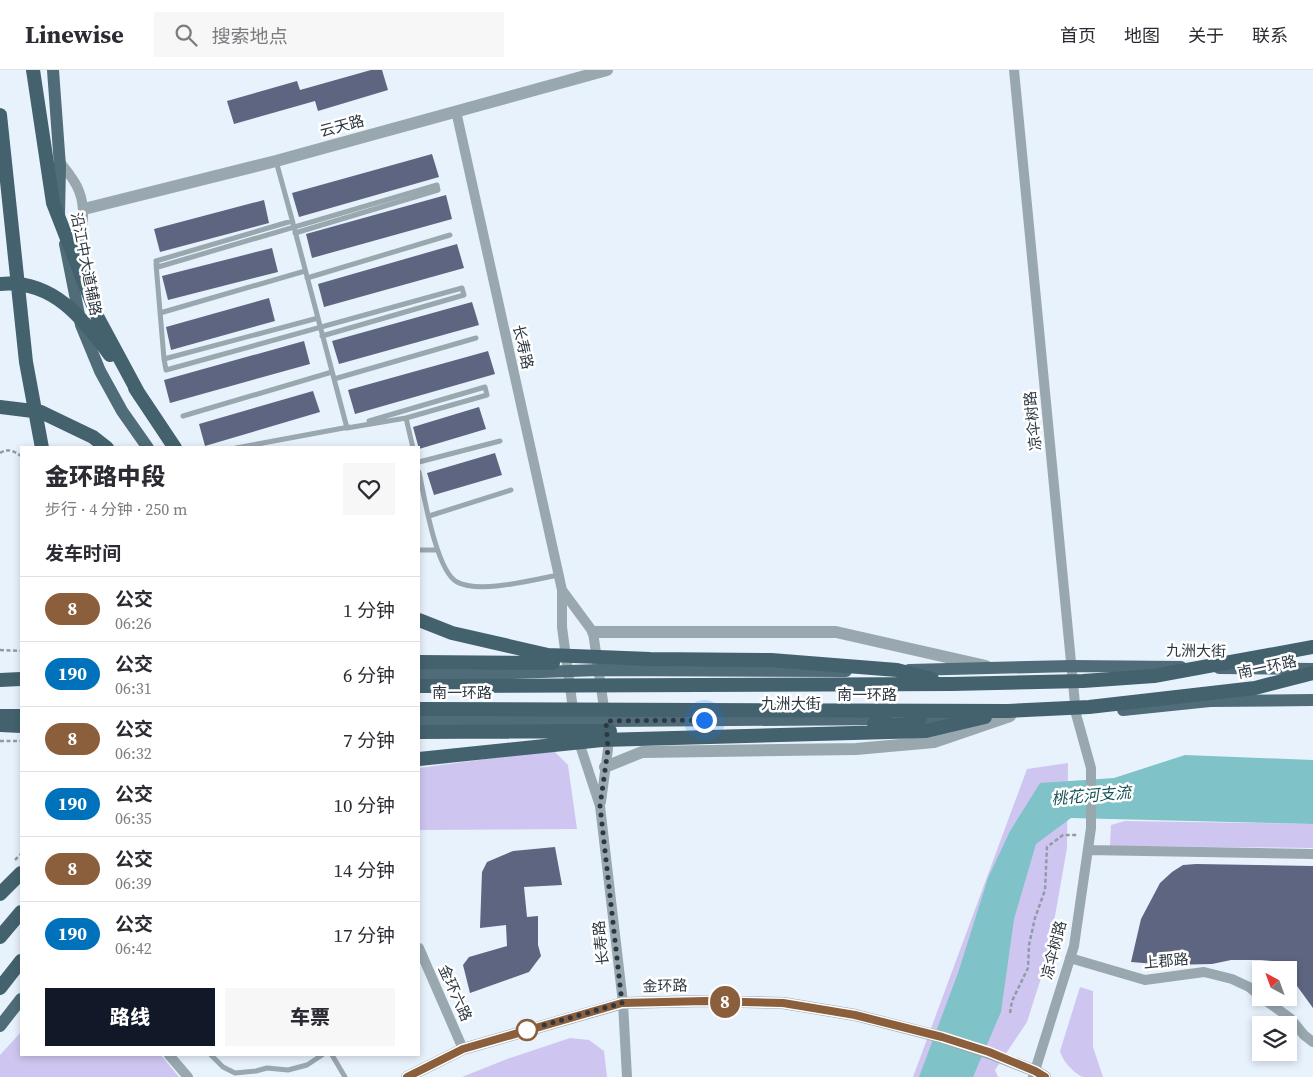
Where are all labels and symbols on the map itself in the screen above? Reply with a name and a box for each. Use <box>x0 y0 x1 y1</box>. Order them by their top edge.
street label: 云天路 <box>317 110 366 141</box>
street label: 沿江中大道辅路 <box>66 210 107 317</box>
street label: 长寿路 <box>508 323 539 371</box>
street label: 凉伞树路 <box>1019 390 1046 452</box>
street label: 九洲大街 <box>1166 639 1226 662</box>
street label: 南一环路 <box>1235 650 1298 683</box>
street label: 南一环路 <box>432 682 492 703</box>
street label: 南一环路 <box>837 684 897 705</box>
street label: 九洲大街 <box>761 693 821 714</box>
your location <box>692 708 717 733</box>
water label: 桃花河支流 <box>1050 780 1134 809</box>
street label: 凉伞树路 <box>1036 918 1071 982</box>
street label: 长寿路 <box>588 920 613 967</box>
street label: 上郡路 <box>1143 948 1189 973</box>
street label: 金环六路 <box>434 961 477 1024</box>
north arrow <box>1252 961 1298 1006</box>
street label: 金环路 <box>642 975 688 996</box>
line badge: 8 <box>709 986 741 1018</box>
unlabelled marker <box>516 1019 538 1041</box>

